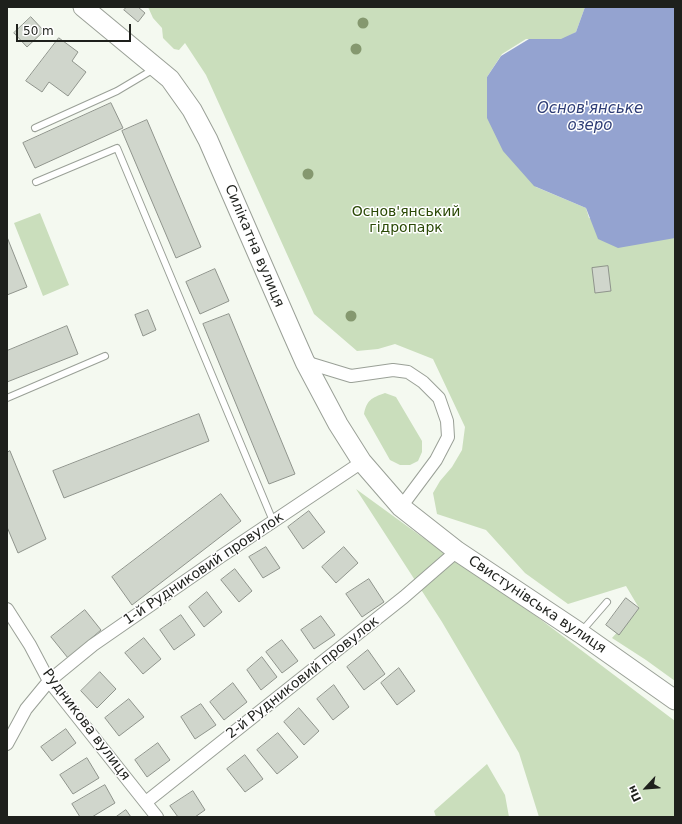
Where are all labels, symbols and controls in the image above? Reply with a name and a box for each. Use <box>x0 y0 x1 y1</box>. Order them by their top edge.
scale bar <box>18 16 133 42</box>
text: 50 m <box>23 24 54 38</box>
water label: Основ'янське озеро <box>537 100 643 135</box>
street label: Силікатна вулиця <box>221 182 287 310</box>
park label: Основ'янський гідропарк <box>352 204 460 236</box>
street label: 1-й Рудниковий провулок <box>121 509 287 629</box>
street label: Свистунівська вулиця <box>465 553 609 657</box>
street label: 2-й Рудниковий провулок <box>223 613 383 743</box>
street label: Рудникова вулиця <box>39 666 133 784</box>
north arrow <box>626 768 666 808</box>
text: Пн <box>625 783 644 804</box>

